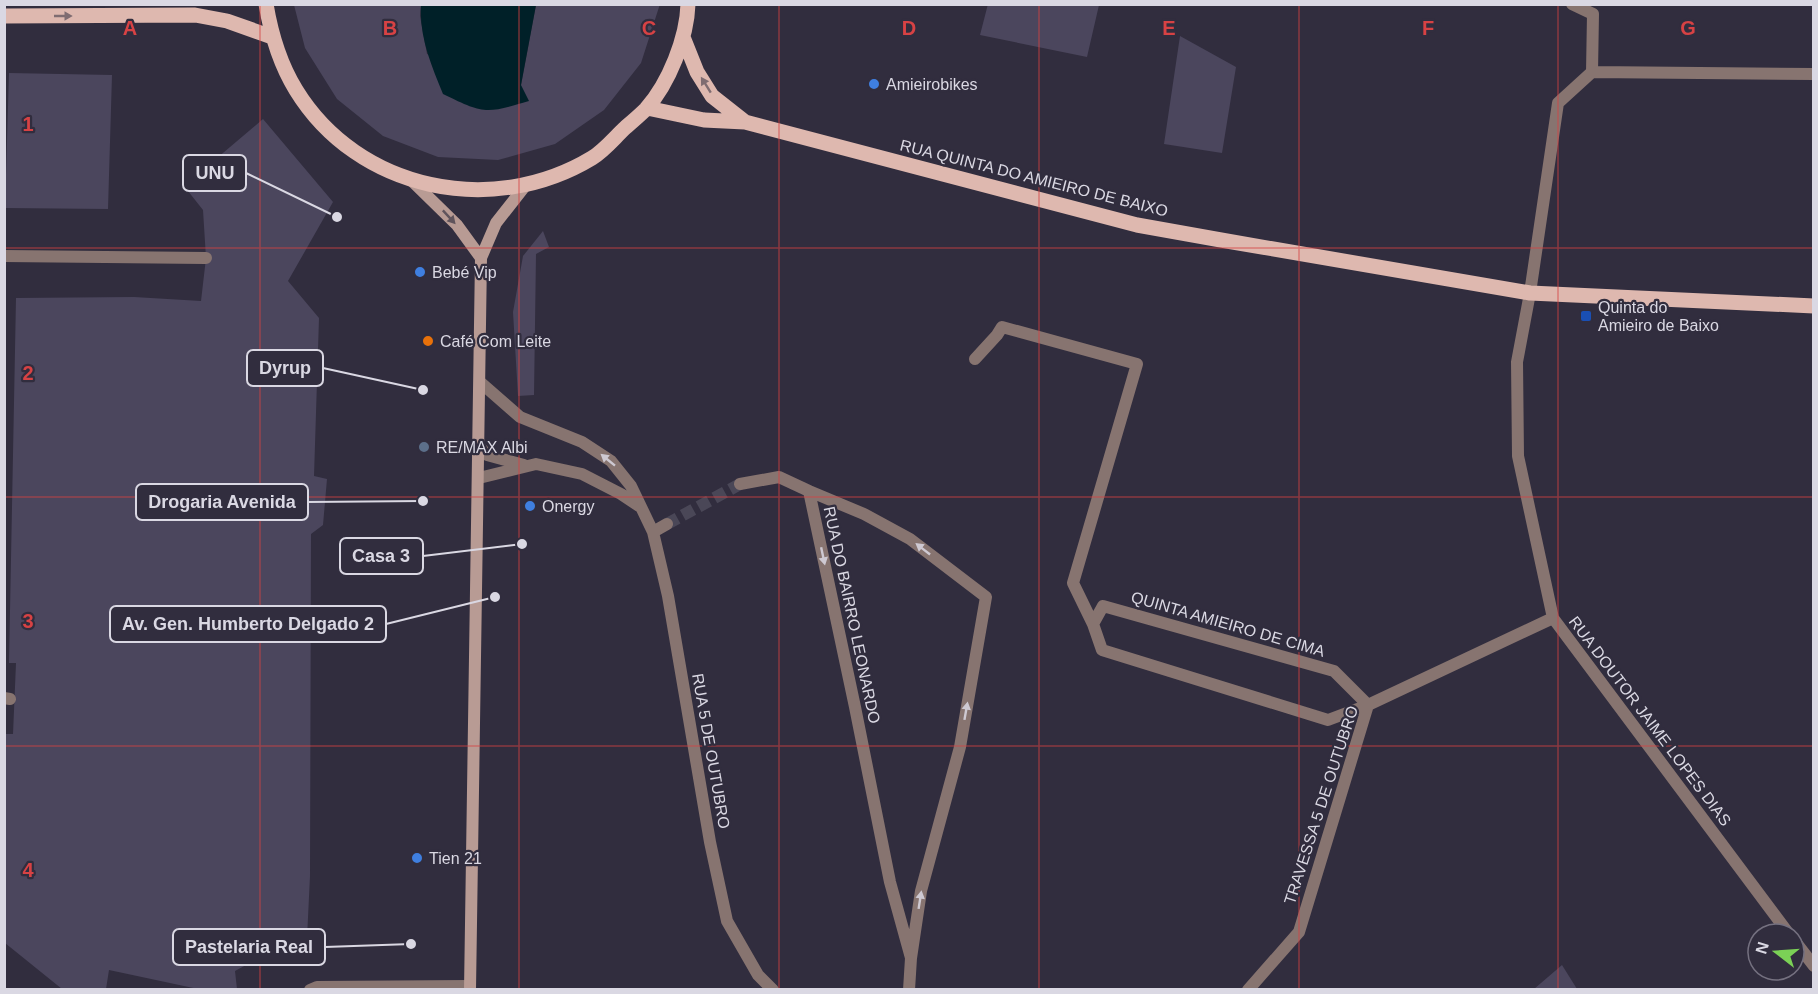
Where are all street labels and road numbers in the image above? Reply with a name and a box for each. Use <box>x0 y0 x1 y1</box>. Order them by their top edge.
street label: RUA QUINTA DO AMIEIRO DE BAIXO <box>898 136 1170 220</box>
street label: RUA DO BAIRRO LEONARDO <box>821 505 883 725</box>
street label: QUINTA AMIEIRO DE CIMA <box>1129 588 1327 660</box>
street label: RUA DOUTOR JAIME LOPES DIAS <box>1566 613 1734 829</box>
street label: RUA 5 DE OUTUBRO <box>689 672 733 830</box>
street label: TRAVESSA 5 DE OUTUBRO <box>1281 704 1361 906</box>

